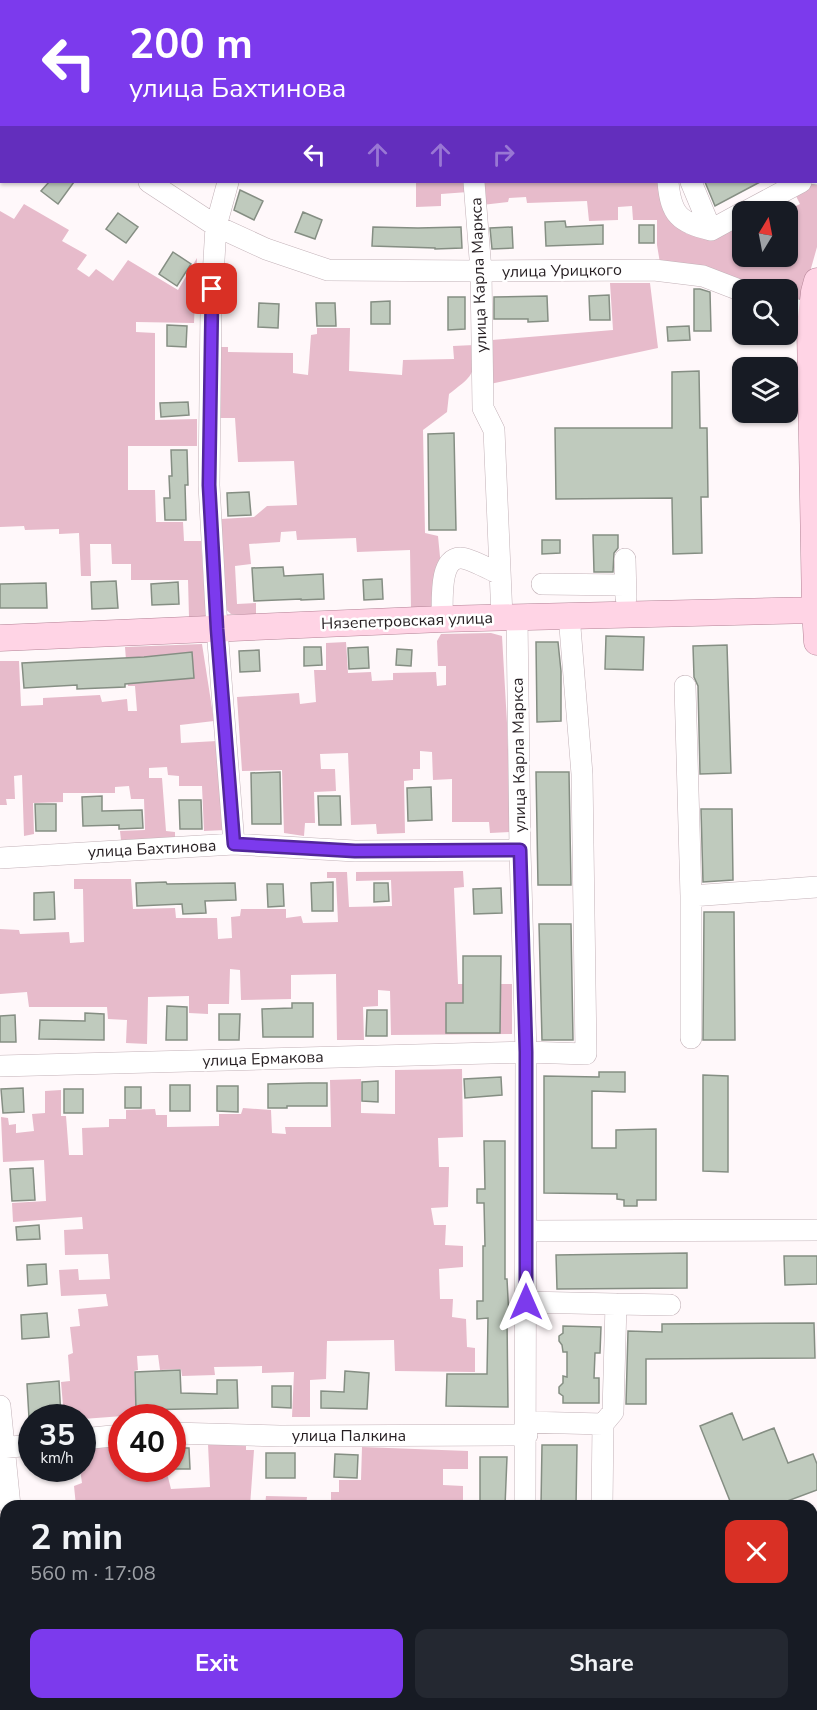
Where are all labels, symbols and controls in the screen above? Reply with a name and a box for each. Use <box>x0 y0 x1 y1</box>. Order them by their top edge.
text: 200 m <box>129 16 253 73</box>
icon: left <box>30 24 108 102</box>
text: улица Бахтинова <box>129 70 346 107</box>
icon: left <box>298 138 331 171</box>
icon: ahead <box>361 138 394 171</box>
icon: ahead <box>424 138 457 171</box>
icon: right <box>487 138 520 171</box>
street label: улица Карла Маркса <box>465 197 493 353</box>
north arrow <box>732 201 798 267</box>
map controls <box>732 201 798 423</box>
street label: улица Урицкого <box>502 259 622 283</box>
pin <box>186 263 237 314</box>
icon: arrive <box>195 272 228 305</box>
button: search <box>732 279 798 345</box>
button: layers <box>732 357 798 423</box>
street label: Нязепетровская улица <box>321 607 493 635</box>
street label: улица Карла Маркса <box>507 677 531 833</box>
street label: улица Бахтинова <box>87 835 217 863</box>
street label: улица Ермакова <box>202 1046 324 1072</box>
position arrow <box>494 1270 558 1334</box>
speed limit sign: 40 <box>108 1404 186 1482</box>
text: 35 <box>39 1415 75 1456</box>
street label: улица Палкина <box>292 1425 406 1447</box>
text: km/h <box>40 1448 74 1468</box>
text: 2 min <box>30 1513 123 1562</box>
button: close <box>725 1520 788 1583</box>
text: 560 m · 17:08 <box>30 1560 156 1587</box>
button: Exit <box>30 1629 403 1698</box>
button: Share <box>415 1629 788 1698</box>

